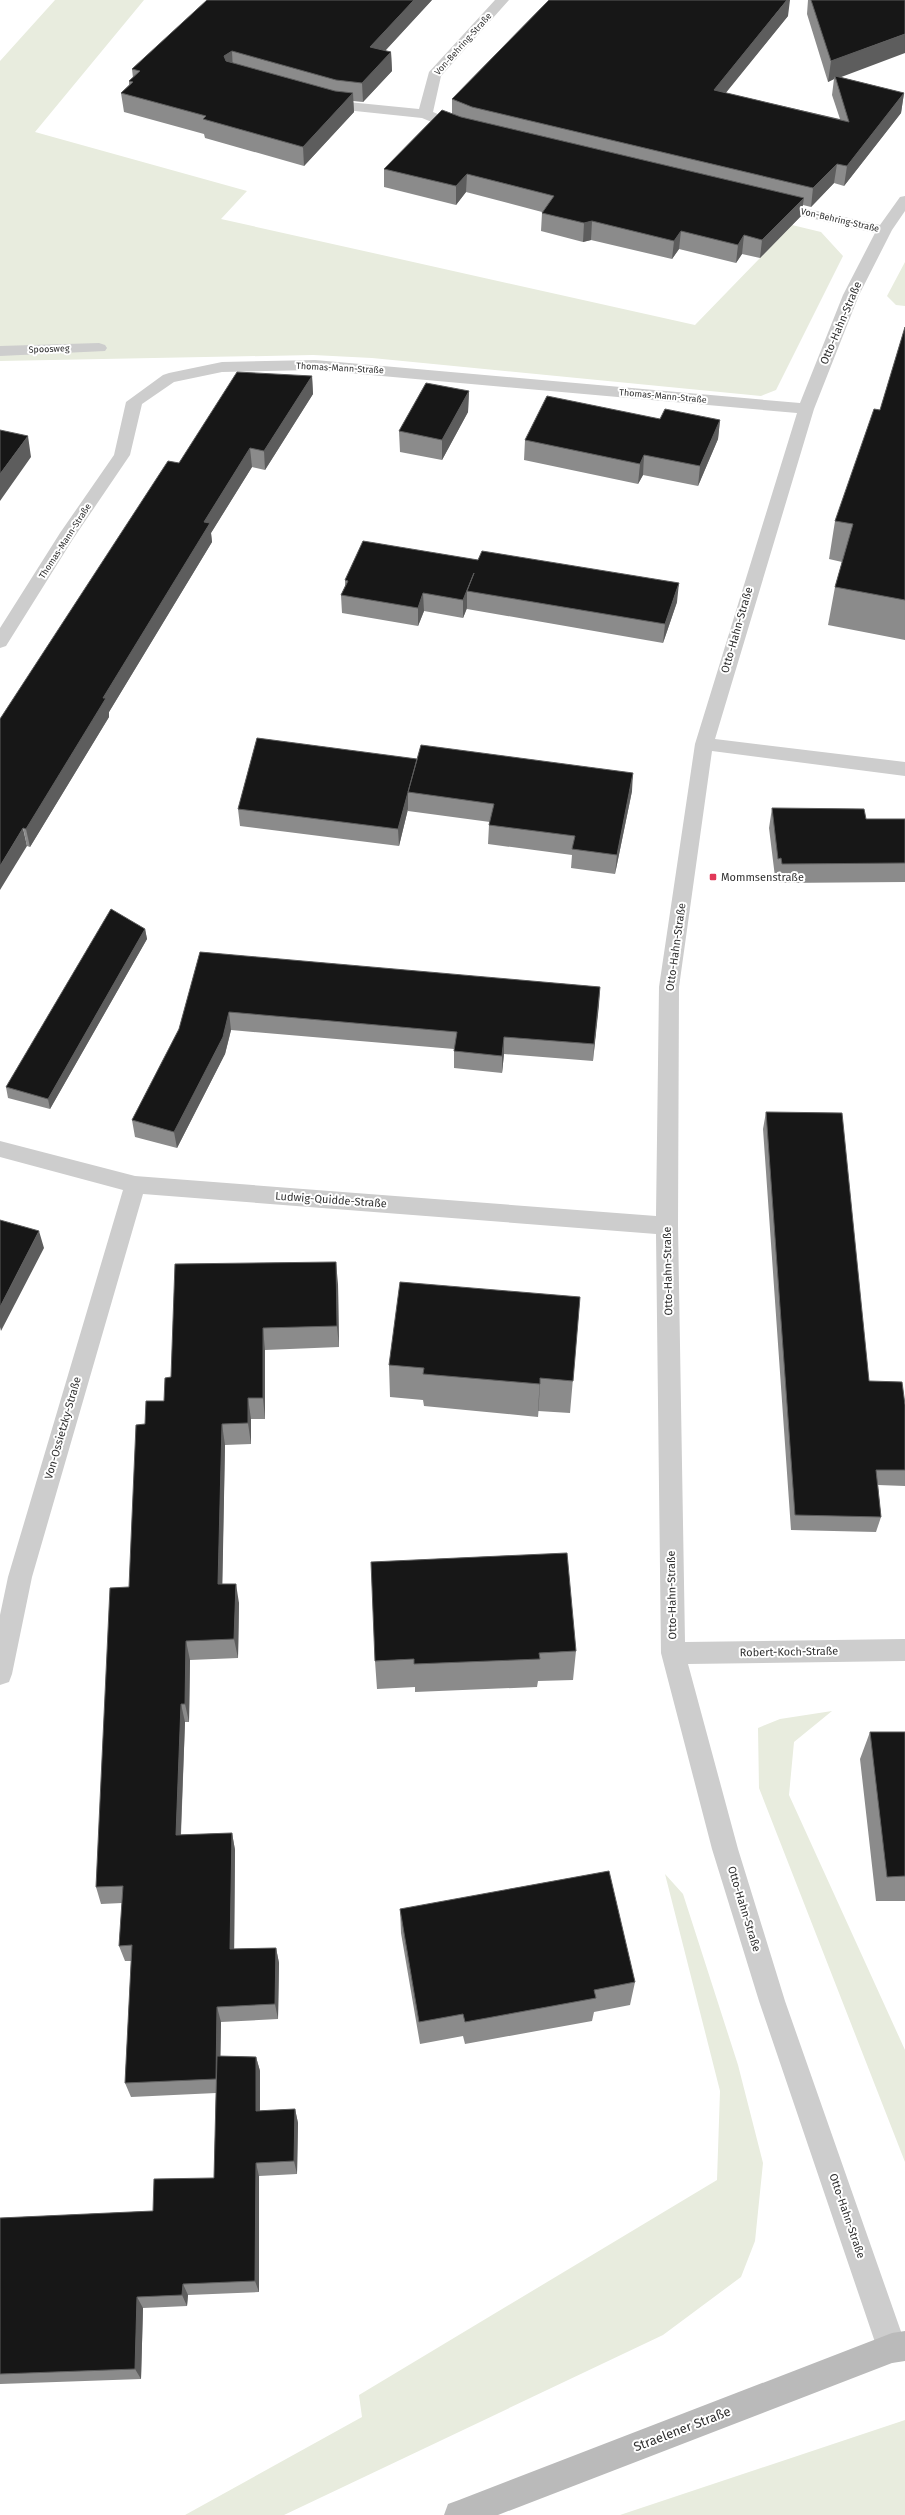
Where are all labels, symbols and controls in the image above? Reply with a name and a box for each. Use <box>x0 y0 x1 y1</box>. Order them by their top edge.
street label: Von-Behring-Straße <box>432 11 494 77</box>
street label: Von-Behring-Straße <box>800 206 880 234</box>
street label: Otto-Hahn-Straße <box>818 280 864 366</box>
street label: Spoosweg <box>28 343 70 355</box>
street label: Thomas-Mann-Straße <box>296 361 384 375</box>
street label: Thomas-Mann-Straße <box>619 387 707 405</box>
street label: Thomas-Mann-Straße <box>37 501 93 580</box>
street label: Otto-Hahn-Straße <box>718 585 756 675</box>
place label: Mommsenstraße <box>721 871 804 884</box>
marker: Mommsenstraße <box>708 872 718 882</box>
street label: Otto-Hahn-Straße <box>663 902 689 992</box>
street label: Ludwig-Quidde-Straße <box>275 1190 387 1210</box>
street label: Otto-Hahn-Straße <box>661 1226 675 1316</box>
street label: Von-Ossietzky-Straße <box>42 1375 84 1481</box>
street label: Otto-Hahn-Straße <box>665 1550 679 1640</box>
street label: Robert-Koch-Straße <box>740 1645 838 1659</box>
street label: Otto-Hahn-Straße <box>725 1865 763 1953</box>
street label: Otto-Hahn-Straße <box>826 2172 868 2260</box>
street label: Straelener Straße <box>631 2404 733 2454</box>

